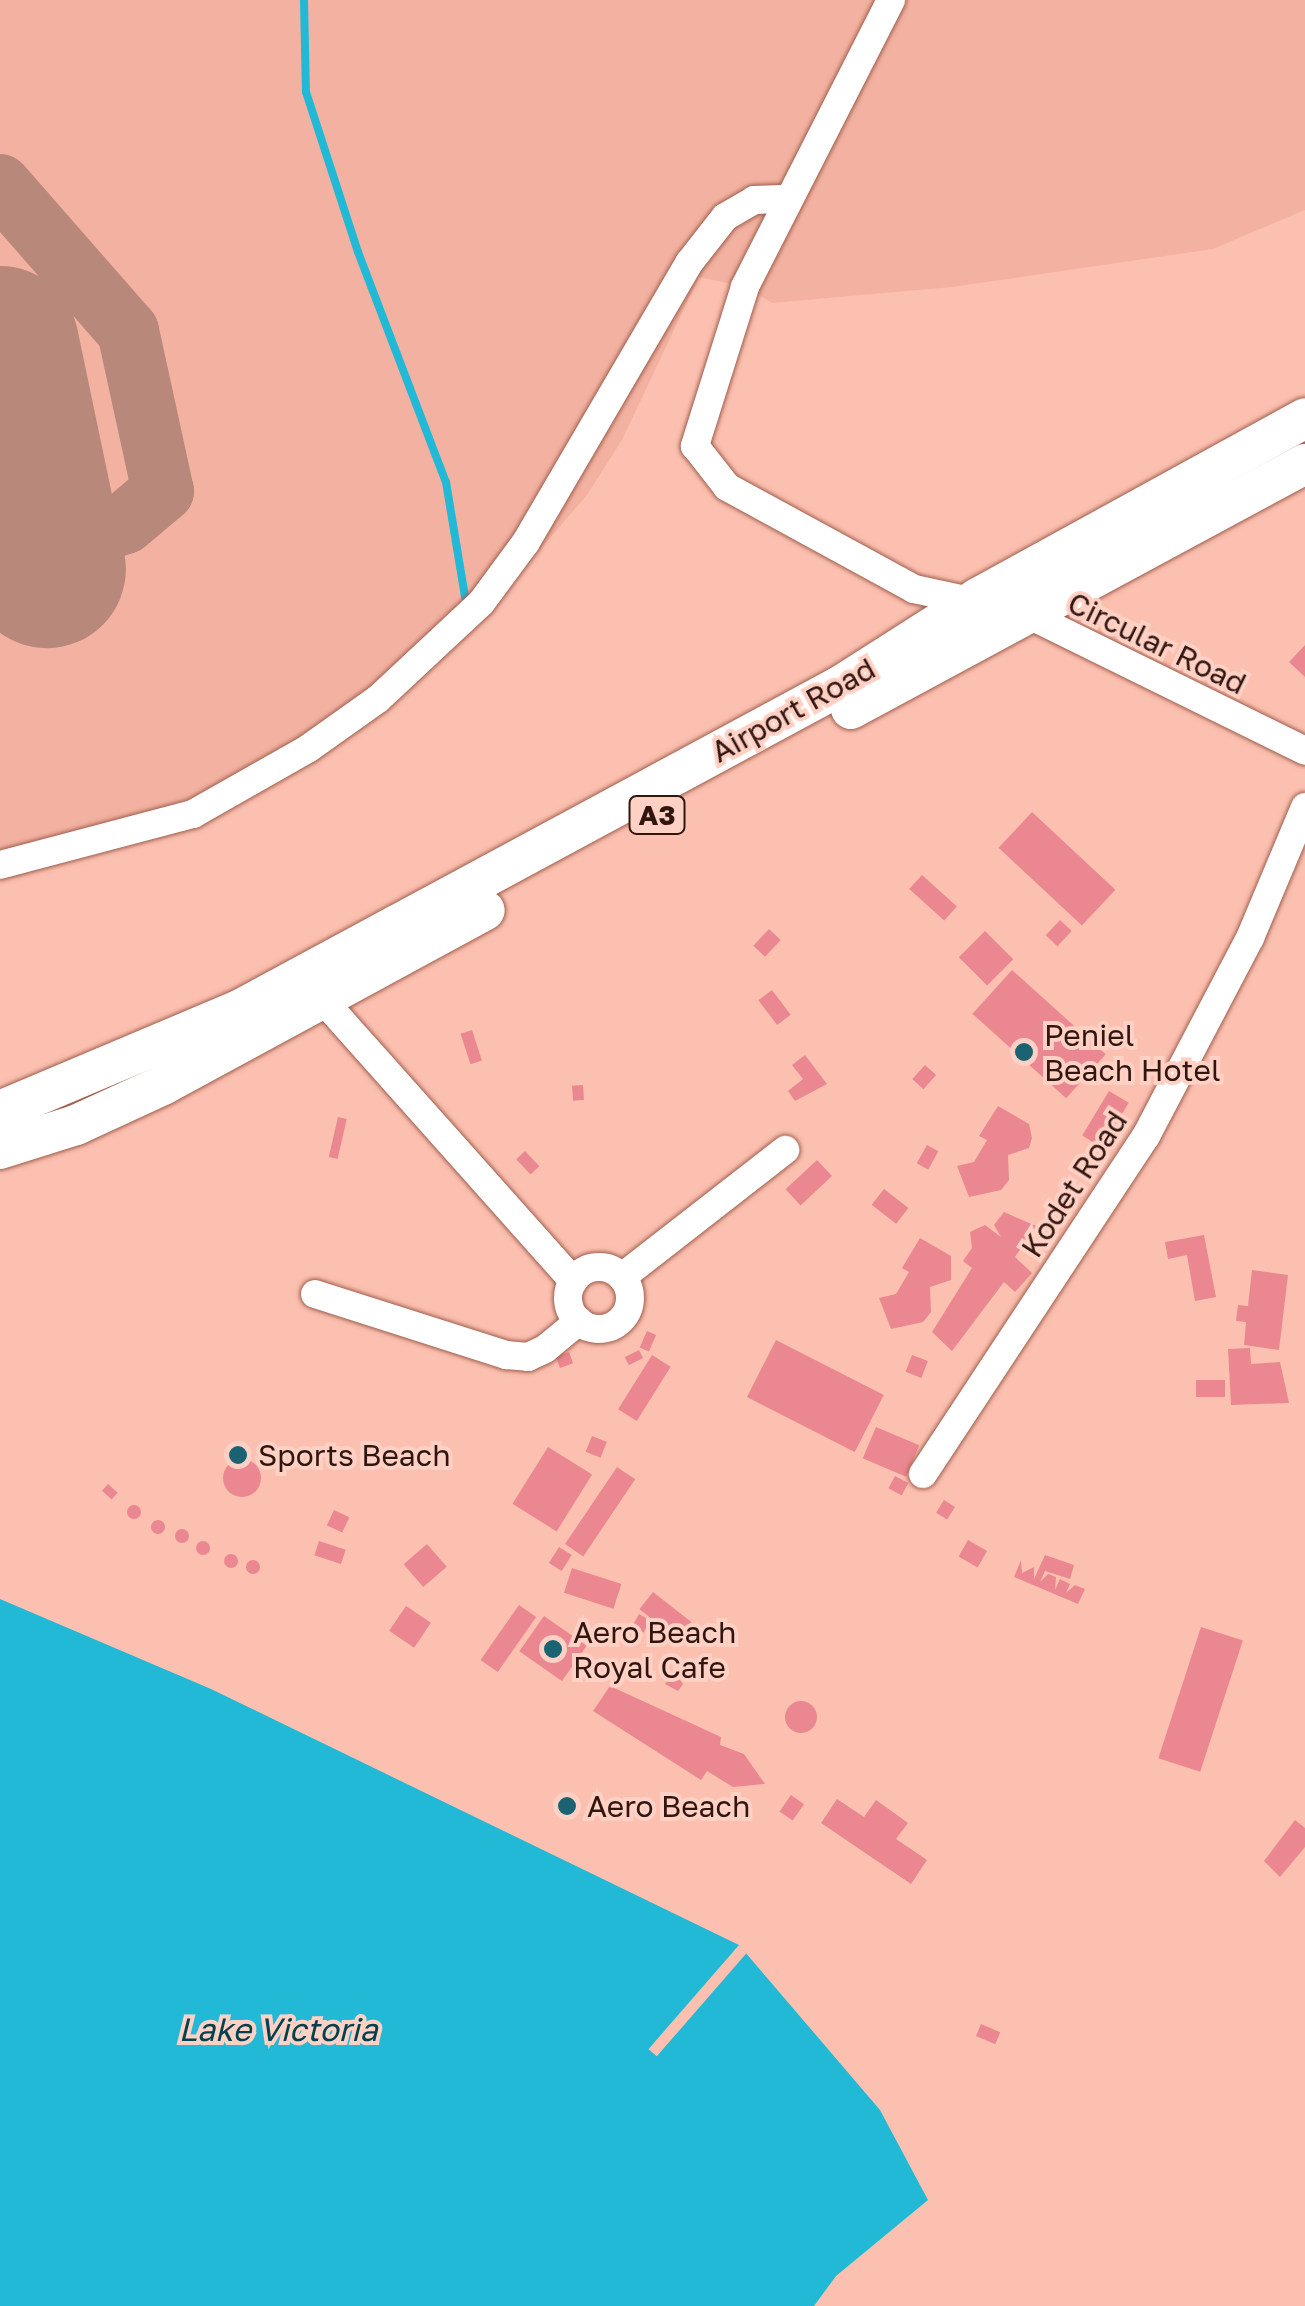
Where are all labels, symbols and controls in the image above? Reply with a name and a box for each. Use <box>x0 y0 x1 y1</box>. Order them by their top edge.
street label: Circular Road <box>1062 584 1252 702</box>
street label: Airport Road <box>705 650 881 770</box>
road number: A3 <box>627 792 687 838</box>
place label: Peniel Beach Hotel <box>1044 1017 1221 1088</box>
marker: Peniel Beach Hotel <box>1013 1041 1035 1063</box>
street label: Kodet Road <box>1013 1104 1135 1264</box>
place label: Sports Beach <box>258 1437 451 1473</box>
marker: Sports Beach <box>227 1444 249 1466</box>
place label: Aero Beach Royal Cafe <box>573 1614 736 1684</box>
marker: Aero Beach Royal Cafe <box>542 1638 564 1660</box>
place label: Aero Beach <box>587 1788 750 1824</box>
marker: Aero Beach <box>556 1795 578 1817</box>
water label: Lake Victoria <box>178 2010 378 2048</box>

